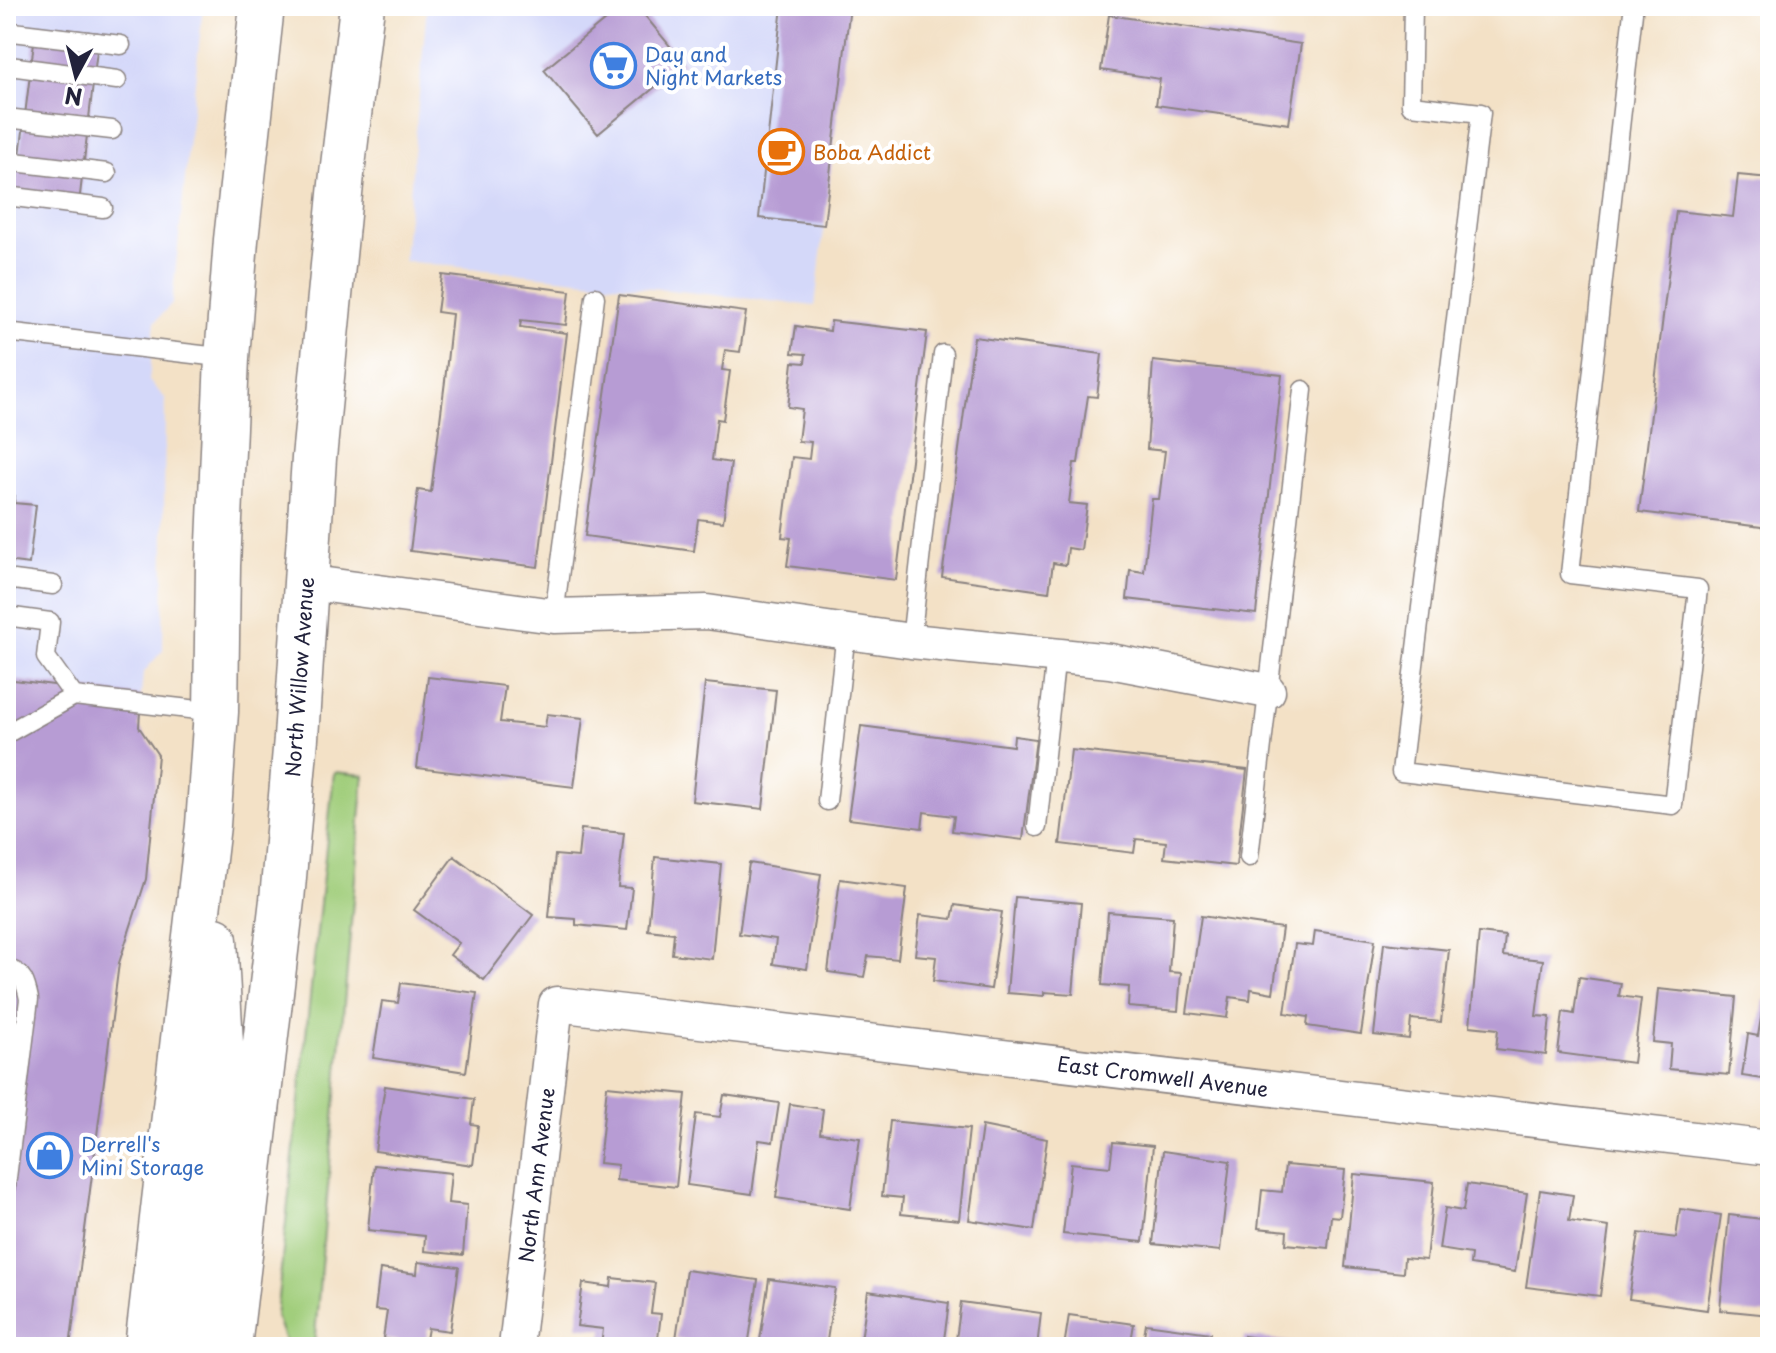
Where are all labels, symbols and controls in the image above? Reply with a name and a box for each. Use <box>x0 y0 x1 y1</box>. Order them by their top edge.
north arrow <box>36 36 116 116</box>
place label: Day and Night Markets <box>645 39 782 92</box>
supermarket icon: Day and Night Markets <box>590 42 638 90</box>
text: N <box>63 80 84 115</box>
cafe icon: Boba Addict <box>758 128 806 176</box>
place label: Boba Addict <box>813 137 931 167</box>
street label: North Willow Avenue <box>277 576 321 778</box>
street label: East Cromwell Avenue <box>1056 1048 1270 1104</box>
street label: North Ann Avenue <box>510 1086 562 1264</box>
place label: Derrell's Mini Storage <box>81 1129 204 1182</box>
shop icon: Derrell's Mini Storage <box>26 1131 74 1179</box>

